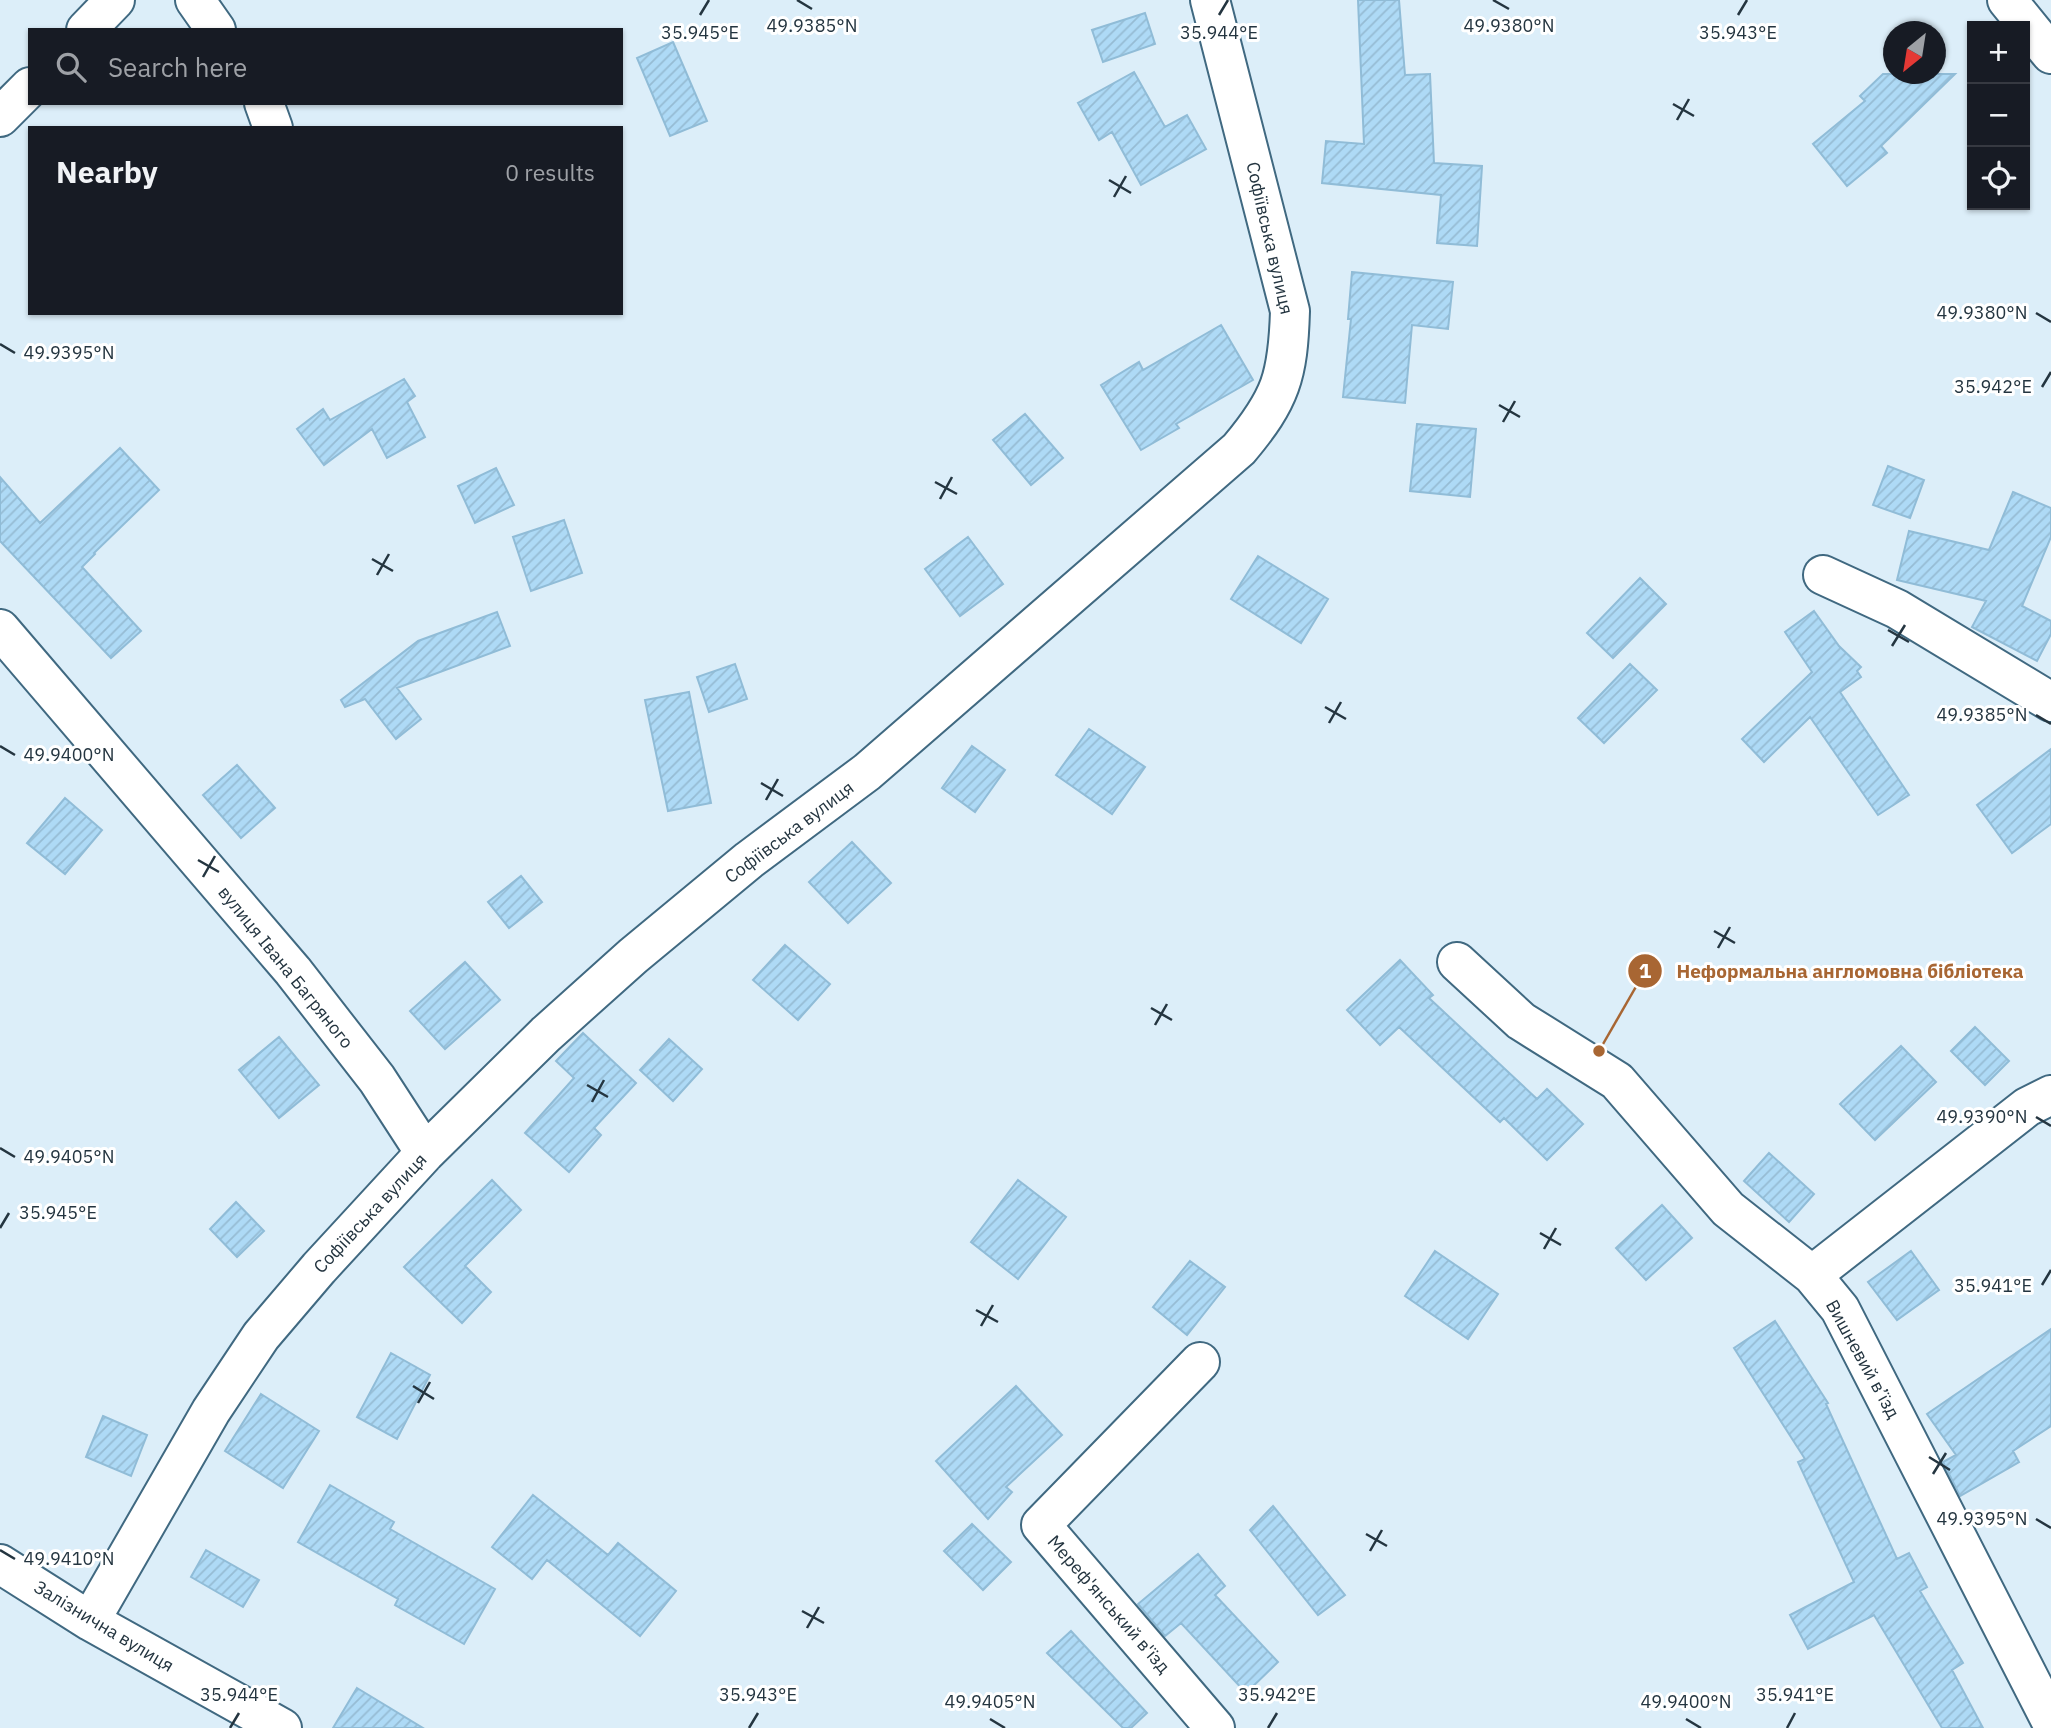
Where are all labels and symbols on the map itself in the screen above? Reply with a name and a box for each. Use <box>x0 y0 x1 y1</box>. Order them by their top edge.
text: 49.9385°N <box>767 14 857 37</box>
text: 49.9380°N <box>1464 14 1554 37</box>
text: 35.945°E <box>661 21 739 44</box>
text: 35.944°E <box>1180 21 1258 44</box>
text: 35.943°E <box>1699 21 1777 44</box>
north arrow <box>1883 21 1946 84</box>
street label: Софіївська вулиця <box>1241 159 1299 317</box>
text: 49.9380°N <box>1937 301 2027 324</box>
text: 49.9395°N <box>24 341 114 364</box>
text: 35.942°E <box>1954 375 2032 398</box>
text: 49.9385°N <box>1937 703 2027 726</box>
text: 49.9400°N <box>24 743 114 766</box>
street label: Софіївська вулиця <box>720 776 858 888</box>
street label: вулиця Івана Багряного <box>213 881 359 1053</box>
callout: Неформальна англомовна бібліотека <box>1628 951 2038 991</box>
text: 1 <box>1639 956 1652 984</box>
text: Неформальна англомовна бібліотека <box>1676 959 2024 983</box>
text: 49.9390°N <box>1937 1105 2027 1128</box>
text: 49.9405°N <box>24 1145 114 1168</box>
street label: Софіївська вулиця <box>308 1148 432 1278</box>
text: 35.945°E <box>19 1201 97 1224</box>
text: 35.941°E <box>1954 1274 2032 1297</box>
street label: Вишневий в’їзд <box>1821 1296 1905 1423</box>
text: 49.9395°N <box>1937 1507 2027 1530</box>
street label: Мереф'янський в'їзд <box>1043 1530 1175 1678</box>
text: 49.9410°N <box>24 1547 114 1570</box>
street label: Залізнична вулиця <box>30 1575 178 1677</box>
text: 35.944°E <box>200 1683 278 1706</box>
text: 35.943°E <box>719 1683 797 1706</box>
text: 35.942°E <box>1238 1683 1316 1706</box>
text: 35.941°E <box>1756 1683 1834 1706</box>
text: 49.9405°N <box>945 1690 1035 1713</box>
text: 49.9400°N <box>1641 1690 1731 1713</box>

